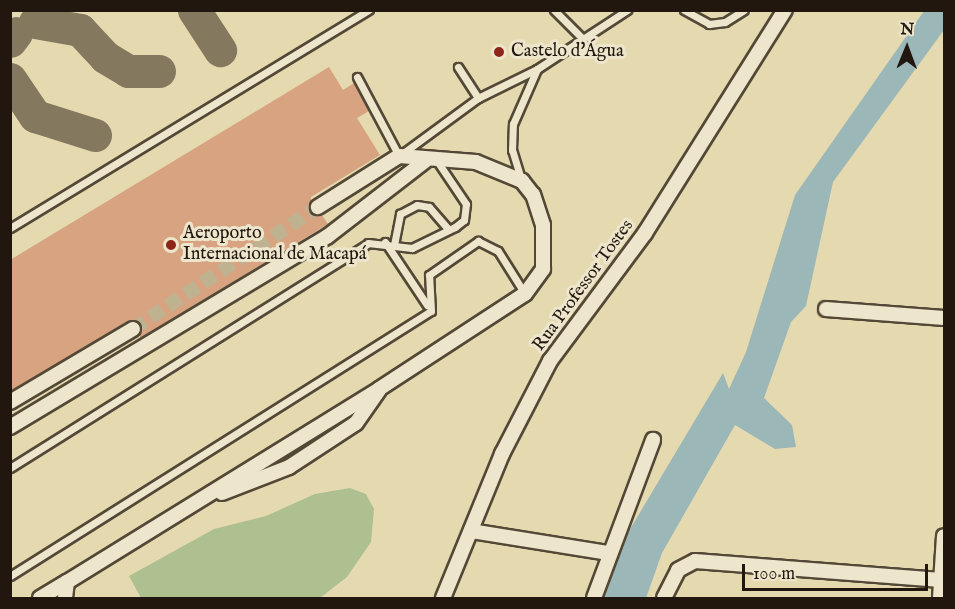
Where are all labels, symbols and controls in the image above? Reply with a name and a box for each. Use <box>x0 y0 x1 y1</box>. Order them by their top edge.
north arrow <box>877 18 937 78</box>
text: N <box>900 20 914 40</box>
place label: Castelo d'Água <box>511 41 624 63</box>
marker: Castelo d'Água <box>492 45 506 59</box>
street label: Rua Professor Tostes <box>529 216 639 356</box>
place label: Aeroporto Internacional de Macapá <box>183 224 367 266</box>
marker: Aeroporto Internacional de Macapá <box>164 238 178 252</box>
scale bar <box>745 552 931 590</box>
text: 100 m <box>753 563 795 586</box>

